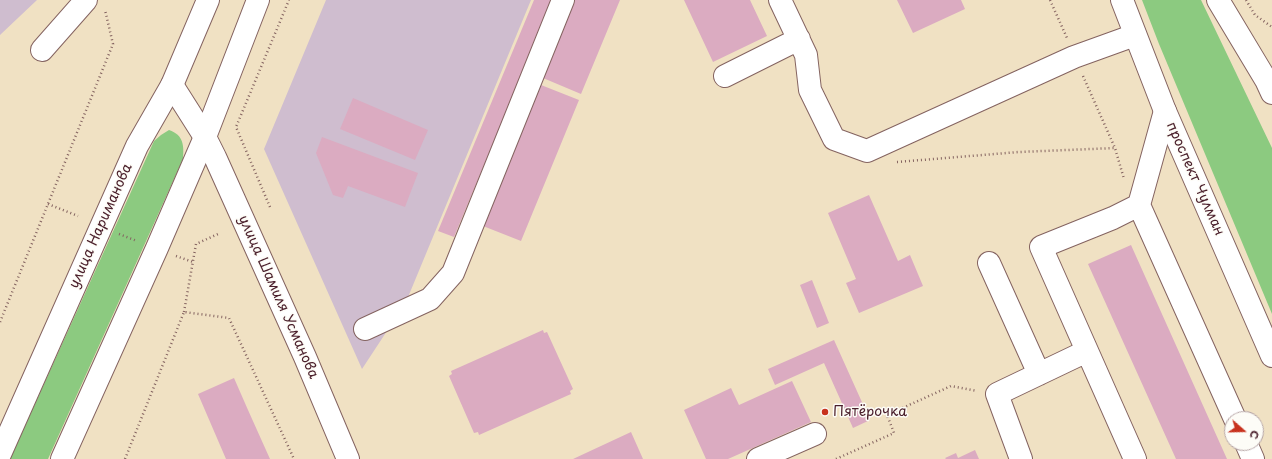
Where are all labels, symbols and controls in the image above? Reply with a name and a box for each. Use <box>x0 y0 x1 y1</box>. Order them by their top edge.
street label: проспект Чулман <box>1162 120 1228 238</box>
street label: улица Нариманова <box>66 161 136 291</box>
street label: улица Шамиля Усманова <box>234 213 322 381</box>
place label: Пятёрочка <box>833 404 907 420</box>
marker: Пятёрочка <box>820 407 830 417</box>
north arrow <box>1224 411 1264 451</box>
text: С <box>1245 428 1264 442</box>

